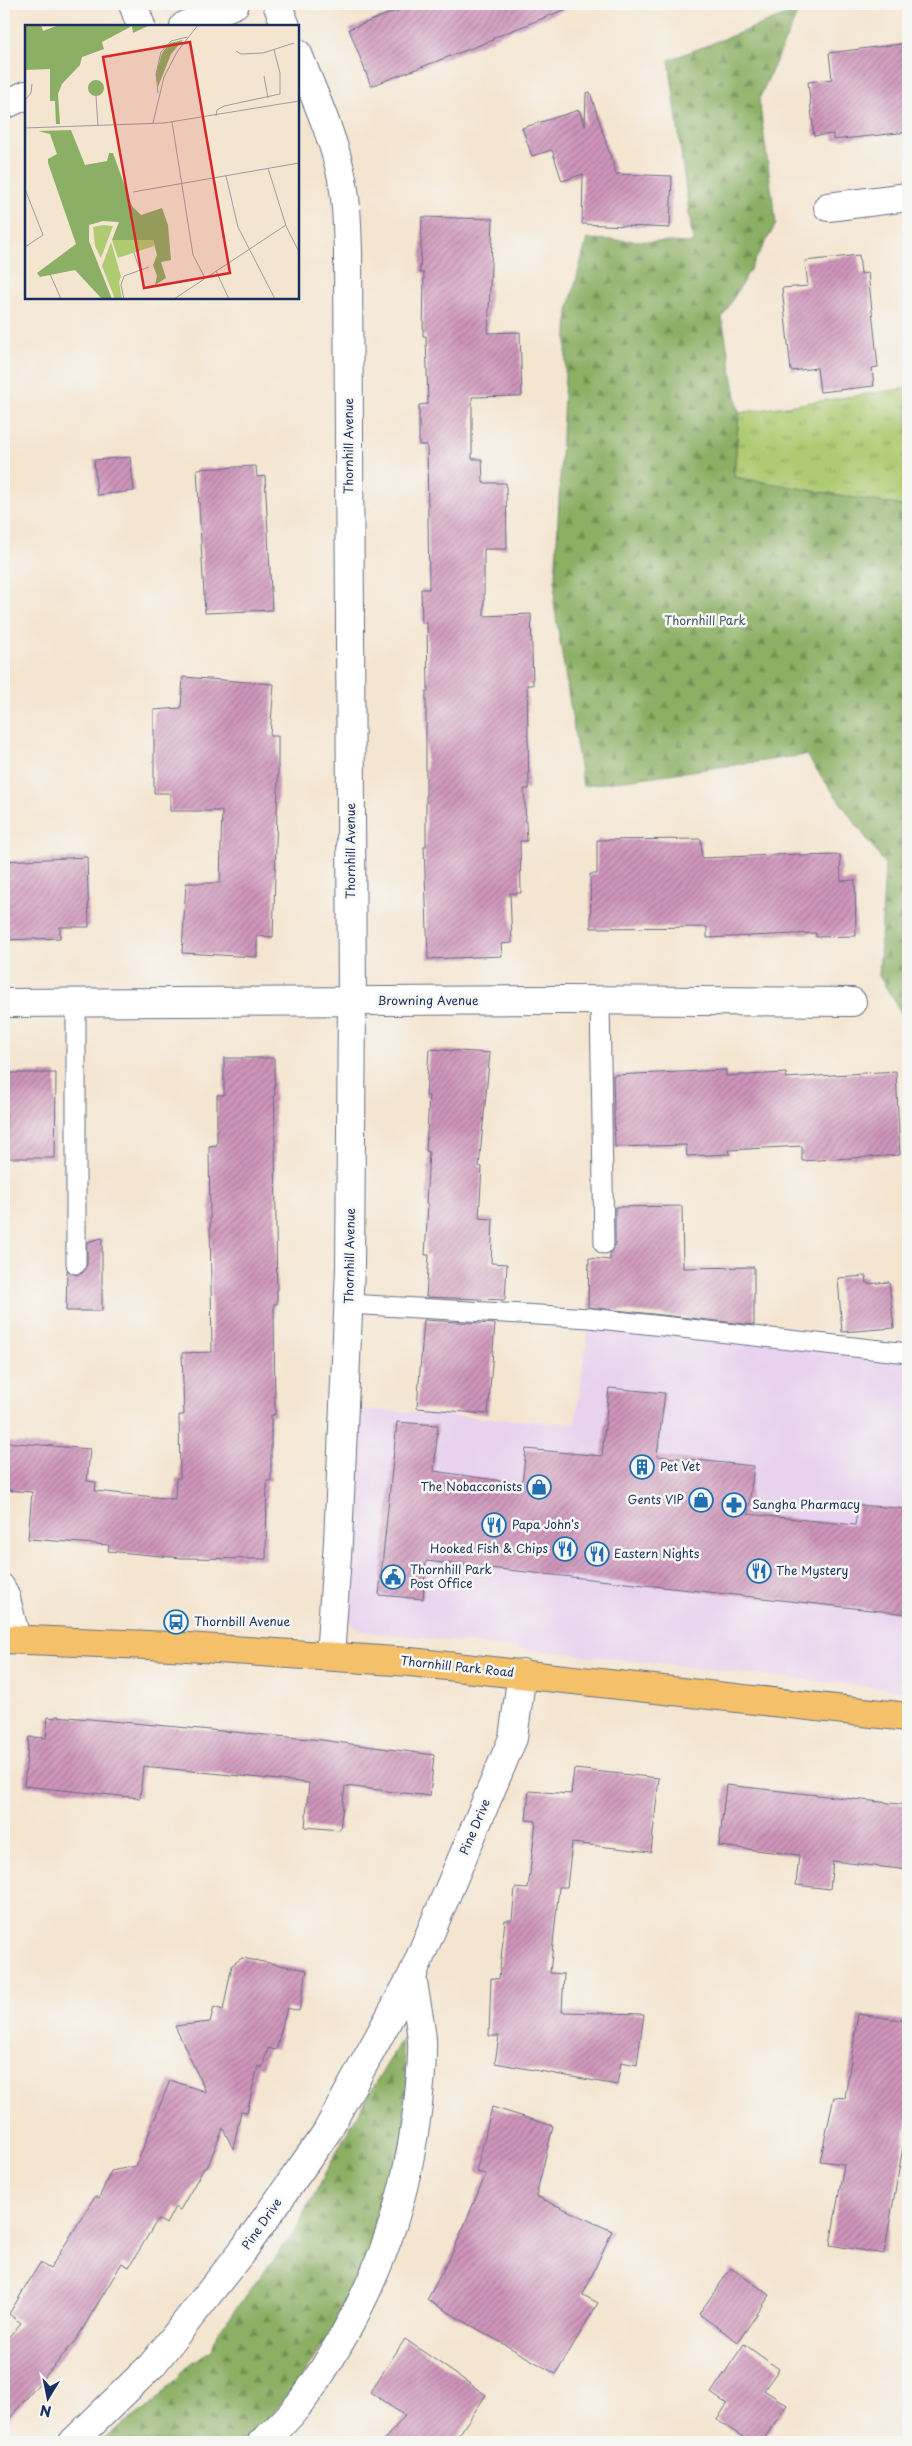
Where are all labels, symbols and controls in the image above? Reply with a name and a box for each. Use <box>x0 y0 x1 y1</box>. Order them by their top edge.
inset map <box>25 25 299 299</box>
street label: Thornhill Avenue <box>339 398 357 494</box>
park label: Thornhill Park <box>664 611 746 629</box>
street label: Thornhill Avenue <box>341 803 359 899</box>
street label: Browning Avenue <box>377 991 479 1009</box>
street label: Thornhill Avenue <box>339 1207 359 1304</box>
building icon: Pet Vet <box>629 1454 655 1480</box>
place label: Pet Vet <box>660 1457 700 1475</box>
shop icon: The Nobacconists <box>526 1474 552 1500</box>
place label: The Nobacconists <box>420 1477 522 1495</box>
shop icon: Gents VIP <box>688 1487 714 1513</box>
place label: Gents VIP <box>627 1490 684 1508</box>
pharmacy icon: Sangha Pharmacy <box>721 1492 747 1518</box>
place label: Sangha Pharmacy <box>752 1495 860 1513</box>
restaurant icon: Papa John's <box>481 1512 507 1538</box>
place label: Papa John's <box>512 1515 580 1533</box>
restaurant icon: Hooked Fish & Chips <box>552 1536 578 1562</box>
place label: Hooked Fish & Chips <box>430 1539 549 1557</box>
restaurant icon: Eastern Nights <box>584 1541 610 1567</box>
place label: Eastern Nights <box>614 1544 700 1562</box>
restaurant icon: The Mystery <box>746 1558 772 1584</box>
place label: Thornhill Park Post Office <box>410 1560 492 1592</box>
place label: The Mystery <box>776 1561 848 1579</box>
public building icon: Thornhill Park Post Office <box>380 1564 406 1590</box>
bus stop icon: Thornbill Avenue <box>163 1609 189 1635</box>
place label: Thornbill Avenue <box>194 1612 290 1630</box>
street label: Thornhill Park Road <box>399 1651 515 1681</box>
street label: Pine Drive <box>454 1796 494 1857</box>
street label: Pine Drive <box>237 2194 285 2253</box>
north arrow <box>22 2374 72 2424</box>
text: N <box>38 2400 53 2423</box>

